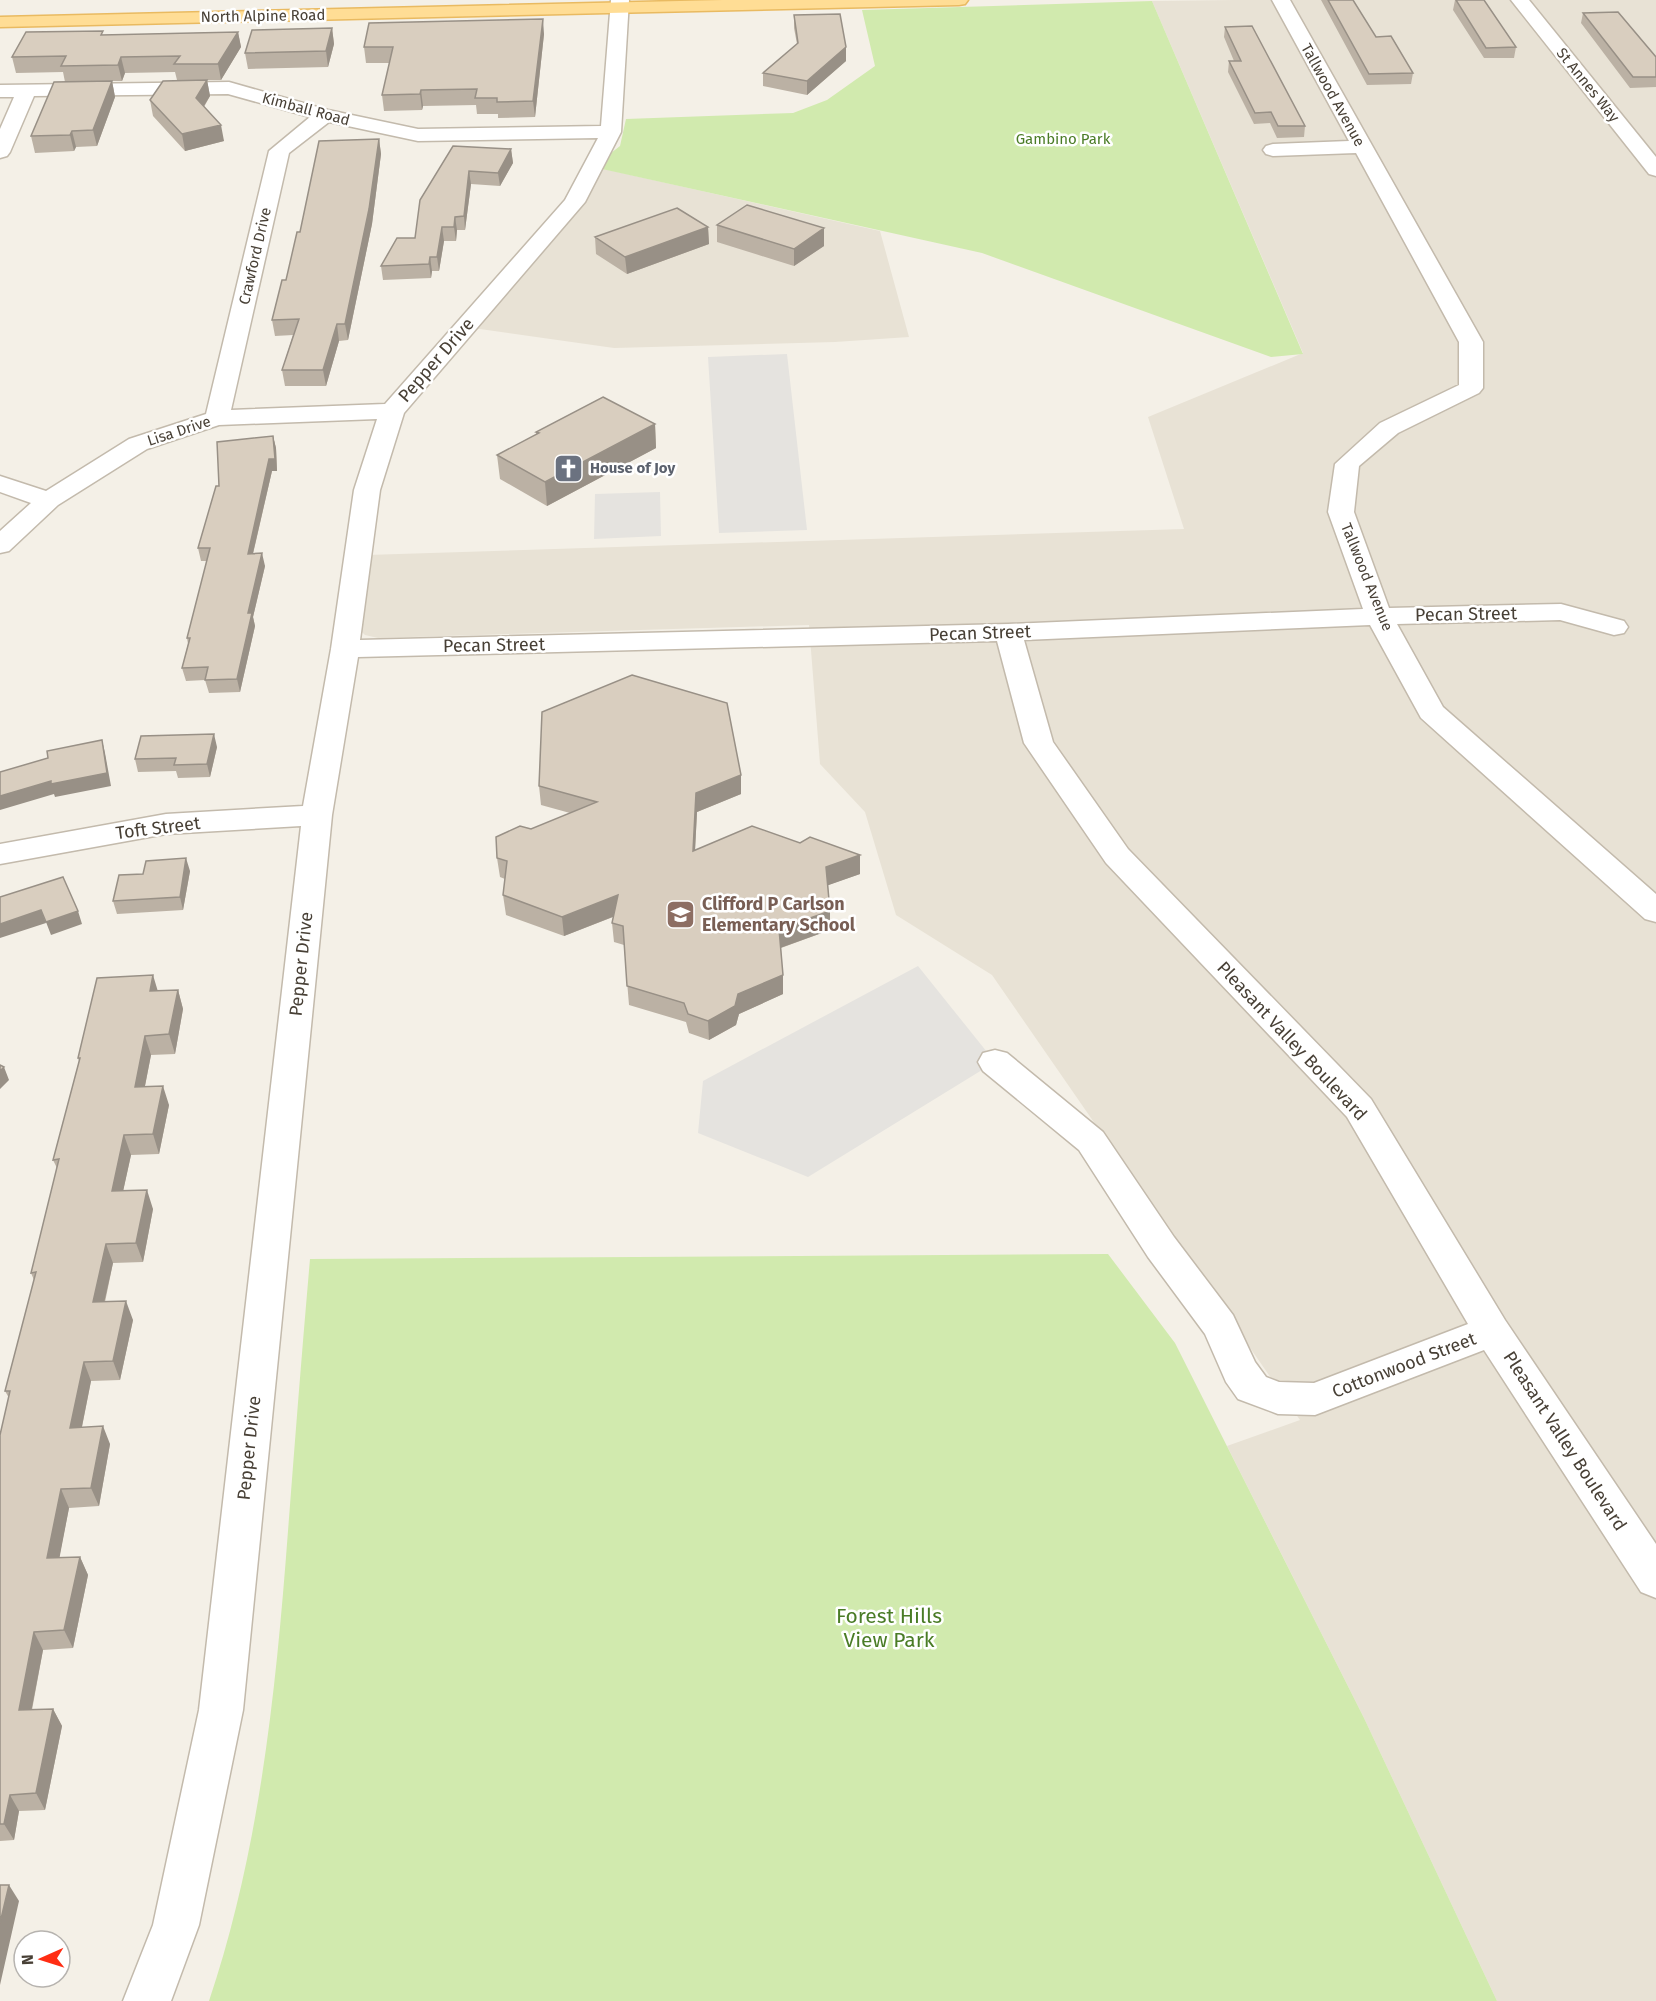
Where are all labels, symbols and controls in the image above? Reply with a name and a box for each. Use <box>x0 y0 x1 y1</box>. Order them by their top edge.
street label: North Alpine Road <box>201 6 325 26</box>
street label: Tallwood Avenue <box>1297 40 1369 150</box>
street label: St Annes Way <box>1553 44 1624 126</box>
street label: Kimball Road <box>260 89 352 129</box>
park label: Gambino Park <box>1016 130 1111 148</box>
street label: Crawford Drive <box>235 206 275 306</box>
street label: Pepper Drive <box>393 313 479 407</box>
street label: Lisa Drive <box>145 412 213 450</box>
church icon: House of Joy <box>553 452 585 484</box>
place label: House of Joy <box>590 459 675 477</box>
street label: Tallwood Avenue <box>1337 520 1397 634</box>
street label: Pecan Street <box>1415 602 1518 626</box>
street label: Pecan Street <box>929 620 1032 646</box>
street label: Pecan Street <box>443 633 546 657</box>
street label: Toft Street <box>114 812 202 844</box>
place label: Clifford P Carlson Elementary School <box>702 893 856 936</box>
school or university icon: Clifford P Carlson Elementary School <box>665 898 697 930</box>
street label: Pepper Drive <box>285 911 317 1017</box>
street label: Pleasant Valley Boulevard <box>1212 957 1372 1125</box>
street label: Cottonwood Street <box>1329 1327 1480 1403</box>
street label: Pleasant Valley Boulevard <box>1499 1347 1631 1535</box>
street label: Pepper Drive <box>233 1395 265 1501</box>
park label: Forest Hills View Park <box>836 1603 942 1653</box>
north arrow <box>12 1929 72 1989</box>
text: N <box>18 1954 37 1966</box>

